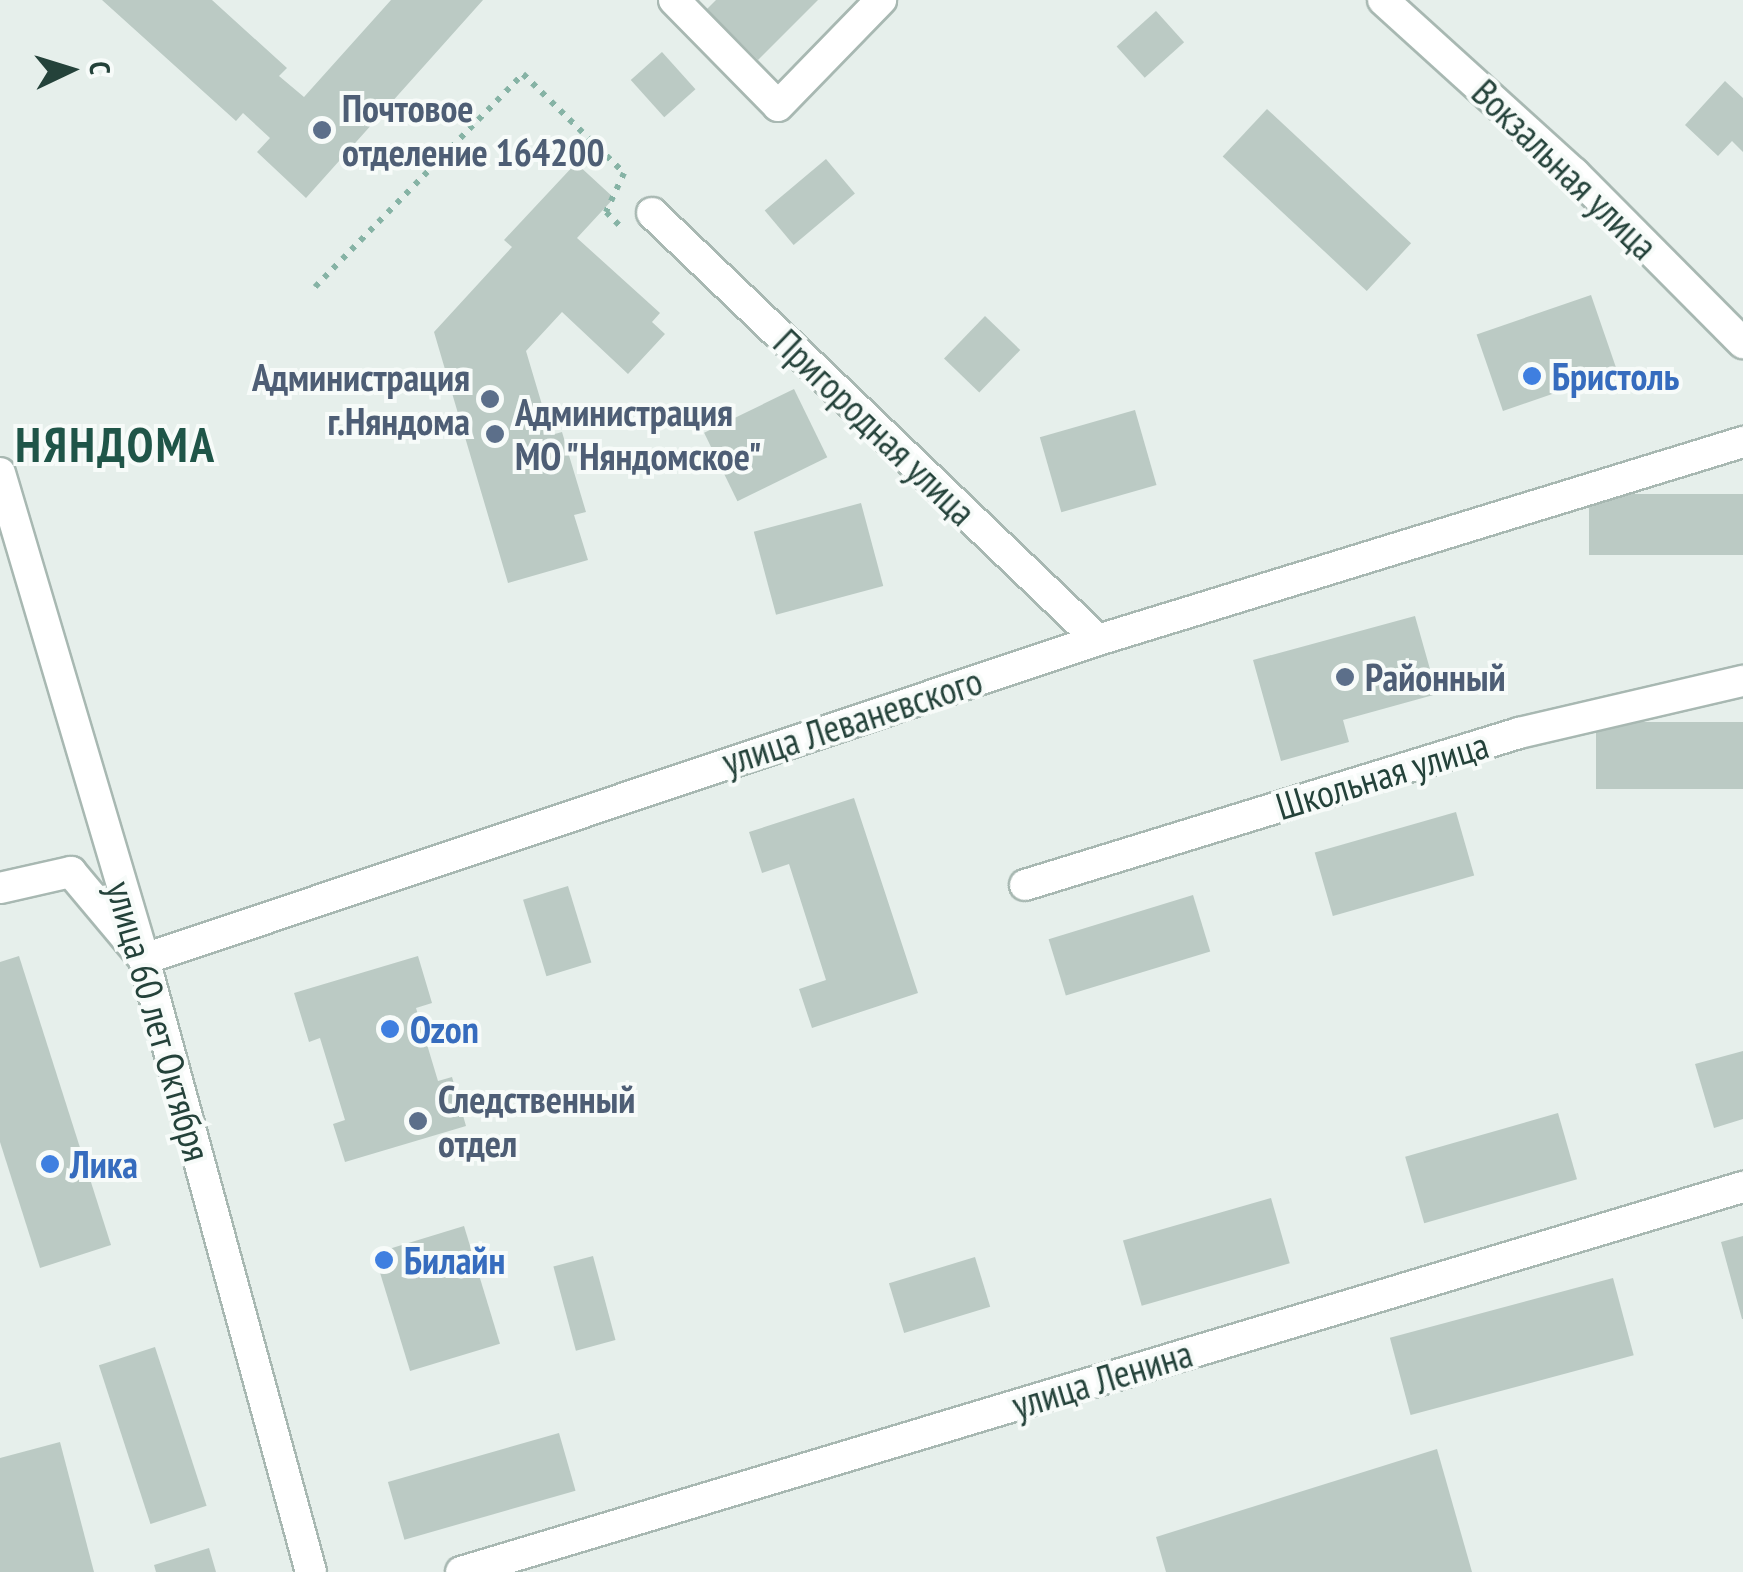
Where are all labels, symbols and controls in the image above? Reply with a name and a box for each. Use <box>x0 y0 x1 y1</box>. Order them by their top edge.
north arrow <box>20 20 120 120</box>
text: С <box>82 60 119 76</box>
street label: Вокзальная улица <box>1463 69 1667 269</box>
place label: Почтовое отделение 164200 <box>342 85 605 174</box>
marker: Почтовое отделение 164200 <box>311 119 333 141</box>
street label: Пригородная улица <box>765 319 985 535</box>
place label: Бристоль <box>1552 353 1679 399</box>
place label: Администрация г.Няндома <box>252 354 470 444</box>
marker: Бристоль <box>1521 365 1543 387</box>
marker: Администрация г.Няндома <box>479 388 501 410</box>
place label: Администрация МО "Няндомское" <box>515 389 765 478</box>
district label: НЯНДОМА <box>15 416 217 474</box>
marker: Администрация МО "Няндомское" <box>484 423 506 445</box>
place label: Районный <box>1365 654 1506 700</box>
street label: улица Леваневского <box>716 658 988 784</box>
marker: Районный <box>1334 666 1356 688</box>
street label: Школьная улица <box>1270 721 1494 829</box>
street label: улица 60 лет Октября <box>97 875 221 1167</box>
place label: Ozon <box>410 1006 479 1052</box>
marker: Ozon <box>379 1018 401 1040</box>
place label: Следственный отдел <box>438 1076 635 1166</box>
marker: Следственный отдел <box>407 1110 429 1132</box>
place label: Лика <box>70 1141 138 1187</box>
marker: Лика <box>39 1153 61 1175</box>
place label: Билайн <box>404 1237 505 1283</box>
marker: Билайн <box>373 1249 395 1271</box>
street label: улица Ленина <box>1007 1330 1197 1428</box>

